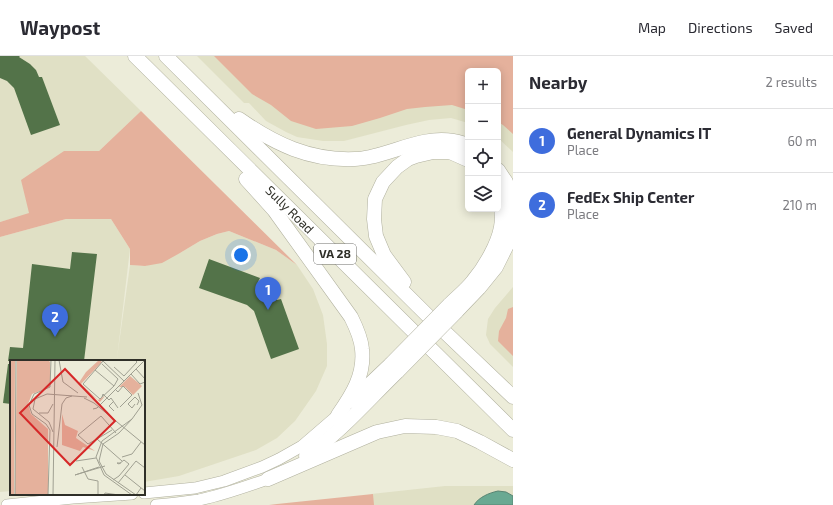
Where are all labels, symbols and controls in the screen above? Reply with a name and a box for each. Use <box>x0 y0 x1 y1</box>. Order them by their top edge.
text: Waypost <box>20 16 100 39</box>
text: Map <box>638 19 666 36</box>
text: Directions <box>688 19 753 36</box>
text: Saved <box>775 19 813 36</box>
map controls <box>465 68 501 212</box>
button: + <box>465 68 501 104</box>
text: Nearby <box>529 72 587 92</box>
text: 2 results <box>765 74 817 90</box>
button: − <box>465 104 501 140</box>
text: General Dynamics IT <box>567 124 711 142</box>
text: 1 <box>539 133 545 149</box>
text: 60 m <box>787 133 817 149</box>
button: locate <box>465 140 501 176</box>
text: Place <box>567 142 599 158</box>
button: layers <box>465 176 501 212</box>
street label: Sully Road <box>262 182 318 237</box>
text: FedEx Ship Center <box>567 188 694 206</box>
text: 2 <box>538 197 546 213</box>
text: 210 m <box>782 197 817 213</box>
text: Place <box>567 206 599 222</box>
road number: VA 28 <box>314 244 356 264</box>
your location <box>231 245 251 265</box>
pin: 1 <box>255 277 281 310</box>
pin: 2 <box>42 304 68 337</box>
inset map <box>10 360 145 495</box>

